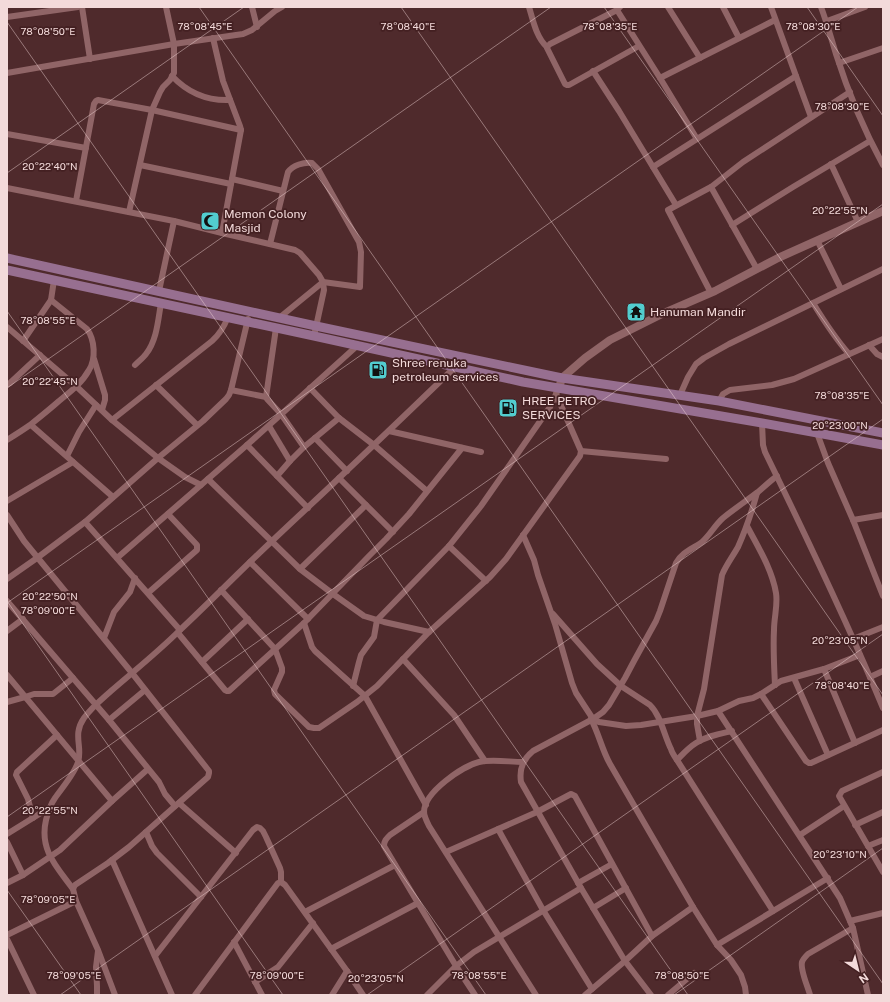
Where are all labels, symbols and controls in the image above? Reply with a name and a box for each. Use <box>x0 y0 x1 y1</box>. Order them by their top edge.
text: 78°08'45"E <box>178 20 233 32</box>
text: 78°08'40"E <box>381 20 435 32</box>
text: 78°08'35"E <box>582 20 638 32</box>
text: 78°08'30"E <box>786 20 840 32</box>
text: 78°08'50"E <box>21 25 75 37</box>
text: 78°08'30"E <box>815 100 869 112</box>
text: 20°22'40"N <box>22 160 78 172</box>
text: 20°22'55"N <box>812 204 868 216</box>
place label: Memon Colony Masjid <box>224 207 307 235</box>
mosque icon: Memon Colony Masjid <box>199 210 221 232</box>
temple icon: Hanuman Mandir <box>625 301 647 323</box>
place label: Hanuman Mandir <box>650 305 746 319</box>
text: 78°08'55"E <box>20 314 76 326</box>
place label: Shree renuka petroleum services <box>392 356 498 384</box>
fuel station icon: Shree renuka petroleum services <box>367 359 389 381</box>
text: 20°22'45"N <box>22 375 78 387</box>
text: 78°08'35"E <box>814 389 870 401</box>
place label: HREE PETRO SERVICES <box>522 394 597 422</box>
fuel station icon: HREE PETRO SERVICES <box>497 397 519 419</box>
text: 20°23'00"N <box>812 419 868 431</box>
text: 20°22'50"N <box>22 590 78 602</box>
text: 78°09'00"E <box>21 604 75 616</box>
text: 20°23'05"N <box>812 634 868 646</box>
text: 78°08'40"E <box>815 679 869 691</box>
text: 20°22'55"N <box>22 804 78 816</box>
text: 20°23'10"N <box>813 848 867 860</box>
text: 78°09'05"E <box>21 893 75 905</box>
north arrow <box>838 950 878 990</box>
text: 78°09'05"E <box>47 969 101 981</box>
text: 78°09'00"E <box>250 969 304 981</box>
text: 78°08'55"E <box>451 969 507 981</box>
text: 78°08'50"E <box>655 969 709 981</box>
text: N <box>857 971 871 986</box>
text: 20°23'05"N <box>348 972 404 984</box>

